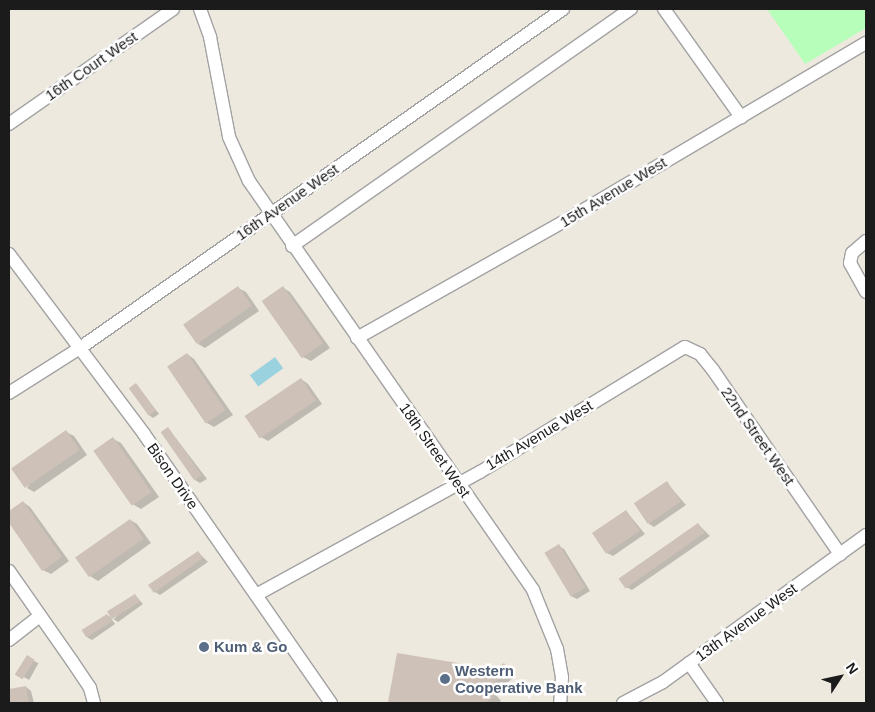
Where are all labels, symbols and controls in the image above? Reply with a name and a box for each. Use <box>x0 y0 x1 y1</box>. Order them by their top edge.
street label: 16th Court West <box>42 28 140 104</box>
street label: 15th Avenue West <box>556 153 670 231</box>
street label: 16th Avenue West <box>232 160 342 244</box>
street label: 22nd Street West <box>717 383 799 489</box>
street label: 14th Avenue West <box>482 396 596 474</box>
street label: 18th Street West <box>396 399 474 501</box>
street label: Bison Drive <box>144 439 202 513</box>
street label: 13th Avenue West <box>691 579 801 665</box>
place label: Kum & Go <box>214 638 287 656</box>
marker: Kum & Go <box>198 641 210 653</box>
north arrow <box>815 652 865 702</box>
text: N <box>843 660 862 677</box>
place label: Western Cooperative Bank <box>455 661 583 696</box>
marker: Western Cooperative Bank <box>439 673 451 685</box>

